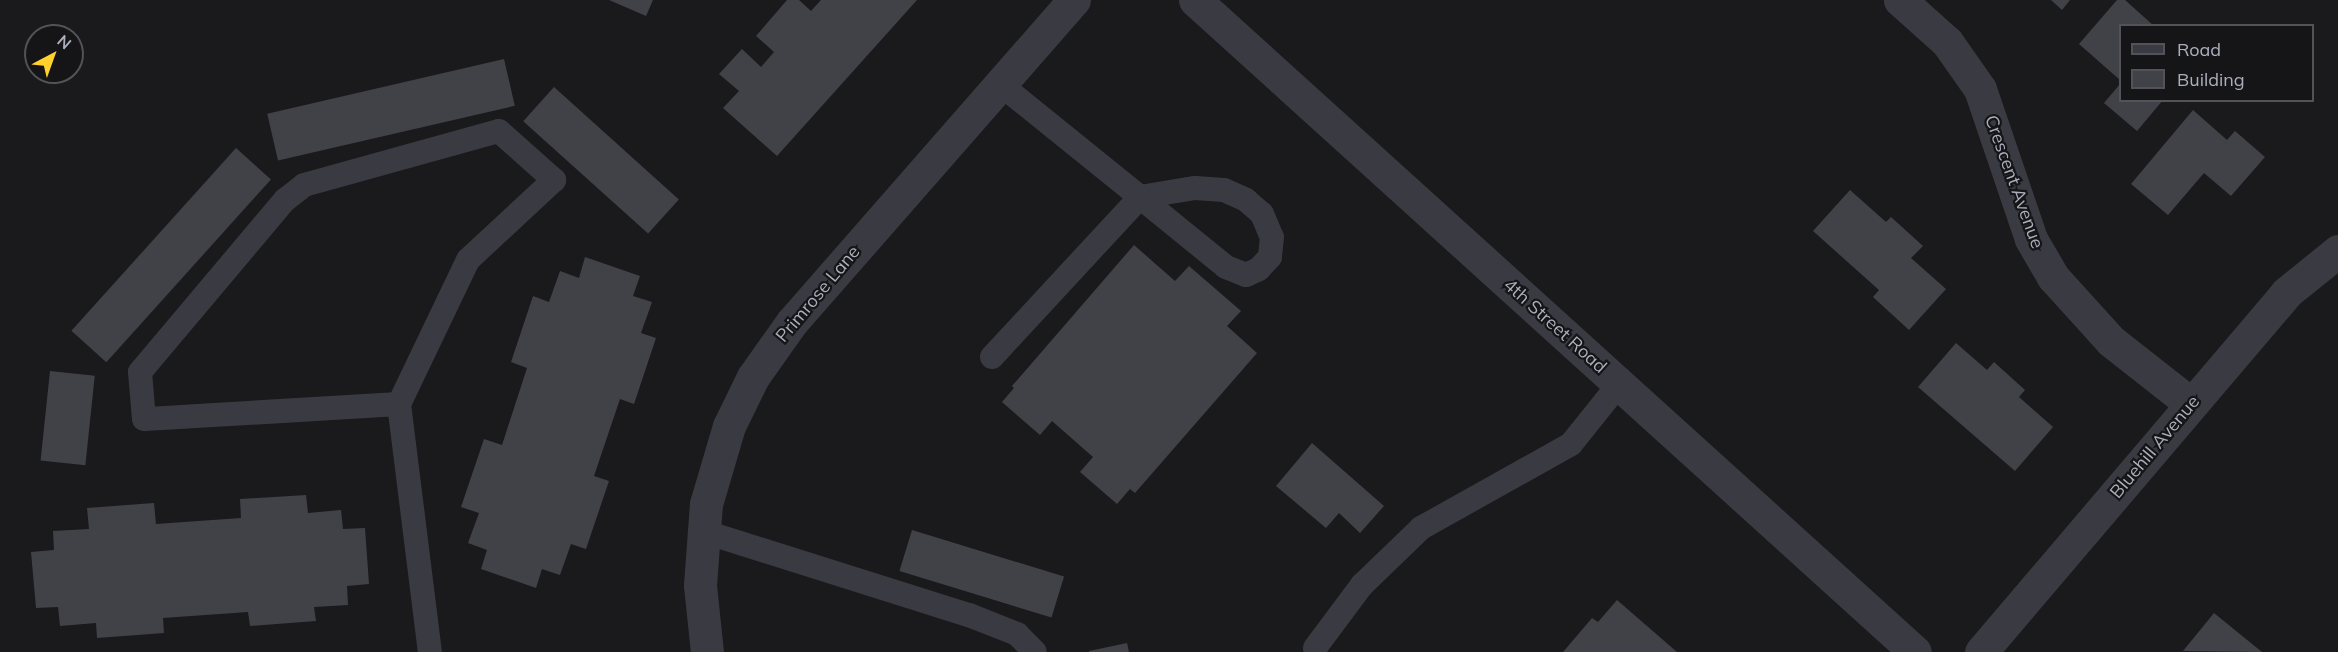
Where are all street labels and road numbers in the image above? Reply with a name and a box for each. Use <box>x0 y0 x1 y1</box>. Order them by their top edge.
street label: Crescent Avenue <box>1980 112 2048 252</box>
street label: Primrose Lane <box>771 241 865 347</box>
street label: 4th Street Road <box>1499 274 1611 378</box>
street label: Bluehill Avenue <box>2106 391 2204 503</box>

